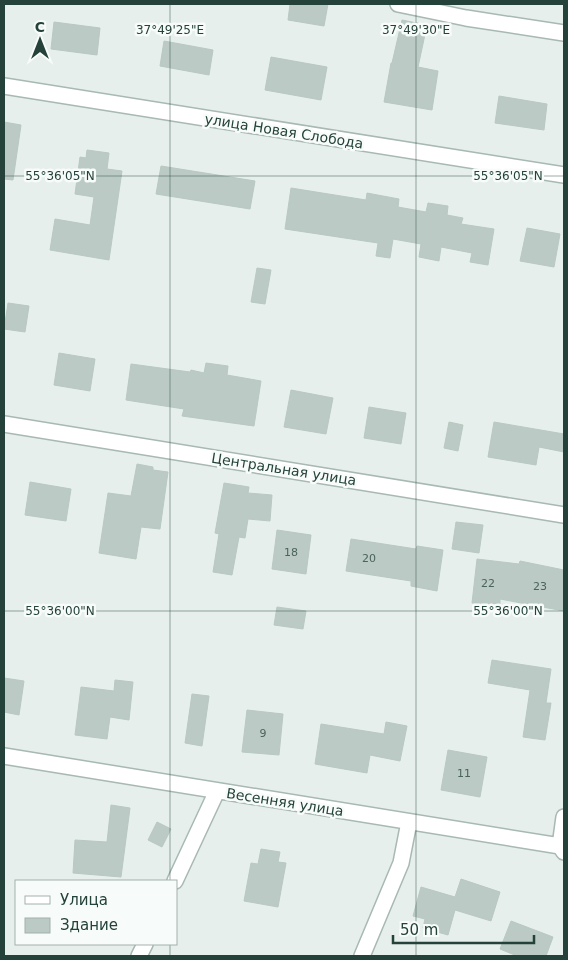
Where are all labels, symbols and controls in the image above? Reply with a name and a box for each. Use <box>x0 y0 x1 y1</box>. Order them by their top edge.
north arrow <box>15 15 65 65</box>
text: С <box>35 19 45 35</box>
text: 37°49'25"E <box>136 23 204 37</box>
text: 37°49'30"E <box>382 23 450 37</box>
street label: улица Новая Слобода <box>204 111 364 151</box>
text: 55°36'05"N <box>25 169 95 183</box>
text: 55°36'05"N <box>473 169 543 183</box>
street label: Центральная улица <box>210 450 358 488</box>
house number: 18 <box>284 546 298 559</box>
house number: 20 <box>362 552 376 565</box>
house number: 22 <box>481 577 495 590</box>
house number: 23 <box>533 580 547 593</box>
text: 55°36'00"N <box>25 604 95 618</box>
text: 55°36'00"N <box>473 604 543 618</box>
house number: 9 <box>260 727 267 740</box>
house number: 11 <box>457 767 471 780</box>
street label: Весенняя улица <box>225 785 345 819</box>
legend <box>15 880 178 945</box>
text: Улица <box>60 891 108 909</box>
scale bar <box>393 912 534 944</box>
text: Здание <box>60 916 118 934</box>
text: 50 m <box>400 921 438 939</box>

